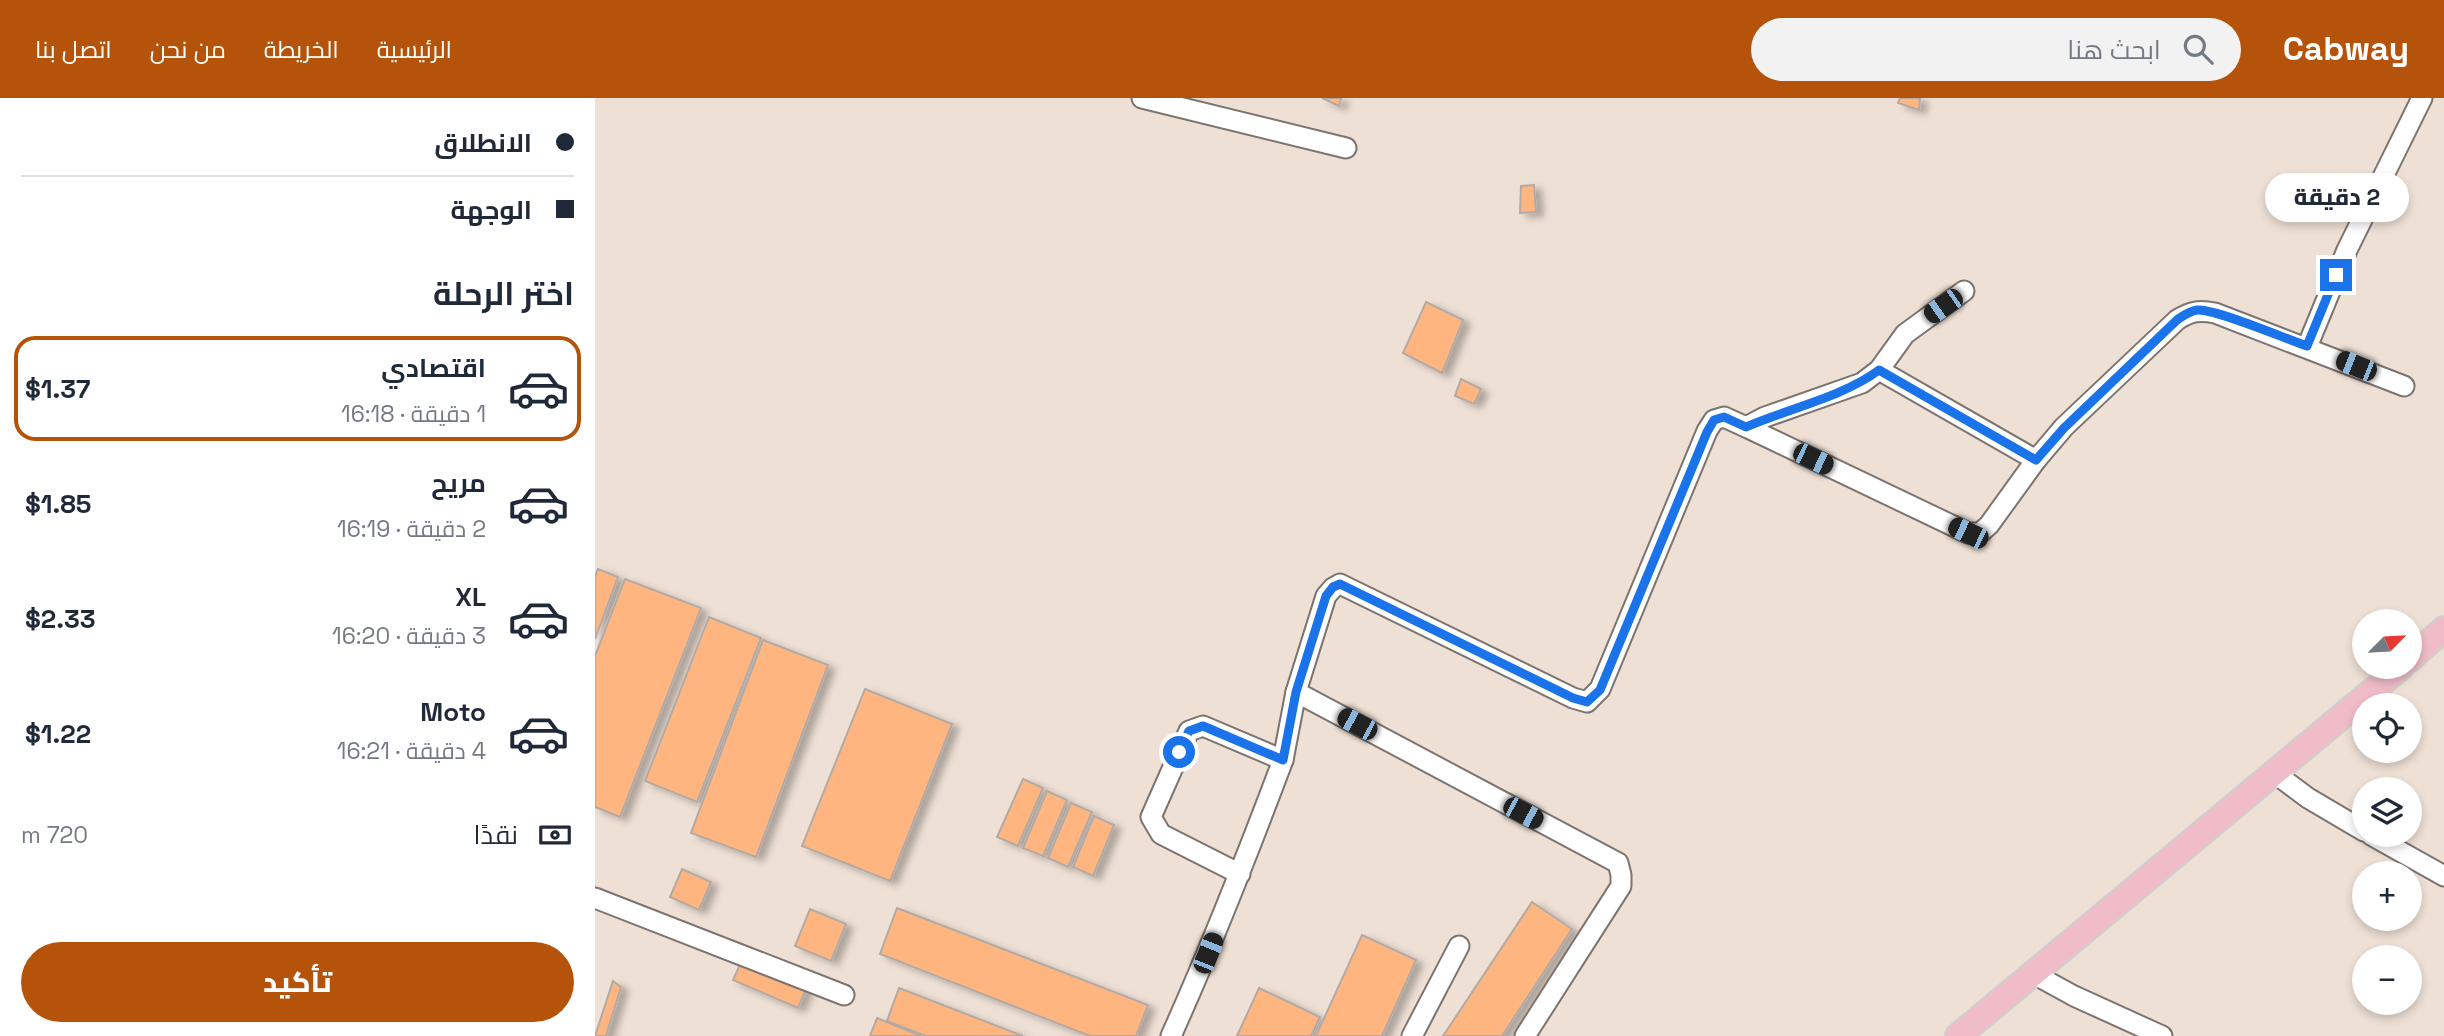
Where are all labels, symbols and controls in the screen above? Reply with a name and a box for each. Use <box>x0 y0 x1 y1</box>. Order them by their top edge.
search box <box>1751 18 2241 81</box>
text: Cabway <box>2283 28 2409 70</box>
icon: search <box>2179 30 2217 68</box>
text: ابحث هنا <box>2067 33 2161 67</box>
text: اتصل بنا <box>35 34 112 65</box>
text: من نحن <box>150 34 226 65</box>
text: الخريطة <box>264 34 339 65</box>
text: الرئيسية <box>377 34 452 65</box>
text: الانطلاق <box>434 126 532 160</box>
callout: 2 دقيقة <box>2264 174 2408 222</box>
text: 2 دقيقة <box>2294 182 2380 212</box>
text: الوجهة <box>451 193 532 227</box>
route end <box>2320 259 2352 291</box>
text: اختر الرحلة <box>433 274 574 314</box>
car <box>1920 285 1967 327</box>
car <box>2333 348 2380 384</box>
text: اقتصادي <box>381 351 486 385</box>
icon: car <box>507 357 570 420</box>
text: $1.37 <box>25 372 90 406</box>
text: 1 دقيقة · 16:18 <box>341 399 486 429</box>
car <box>1790 440 1837 478</box>
text: مريح <box>431 466 486 500</box>
icon: car <box>507 472 570 535</box>
text: $1.85 <box>25 487 91 521</box>
text: 2 دقيقة · 16:19 <box>337 514 486 544</box>
car <box>1945 514 1992 552</box>
text: XL <box>455 580 486 614</box>
icon: car <box>507 587 570 650</box>
text: $2.33 <box>25 602 96 636</box>
north arrow <box>2352 609 2422 679</box>
map controls <box>2352 609 2422 1015</box>
text: 3 دقيقة · 16:20 <box>332 621 486 651</box>
button: locate <box>2352 693 2422 763</box>
text: Moto <box>420 695 486 729</box>
icon: car <box>507 702 570 765</box>
car <box>1334 705 1381 743</box>
text: $1.22 <box>25 717 91 751</box>
text: 4 دقيقة · 16:21 <box>337 736 486 766</box>
route start <box>1163 736 1195 768</box>
button: layers <box>2352 777 2422 847</box>
car <box>1500 794 1547 832</box>
icon: cash <box>536 816 574 854</box>
text: نقدًا <box>474 818 518 852</box>
text: 720 m <box>21 820 88 850</box>
button: + <box>2352 861 2422 931</box>
car <box>1191 930 1226 976</box>
button: تأكيد <box>21 942 574 1022</box>
button: − <box>2352 945 2422 1015</box>

